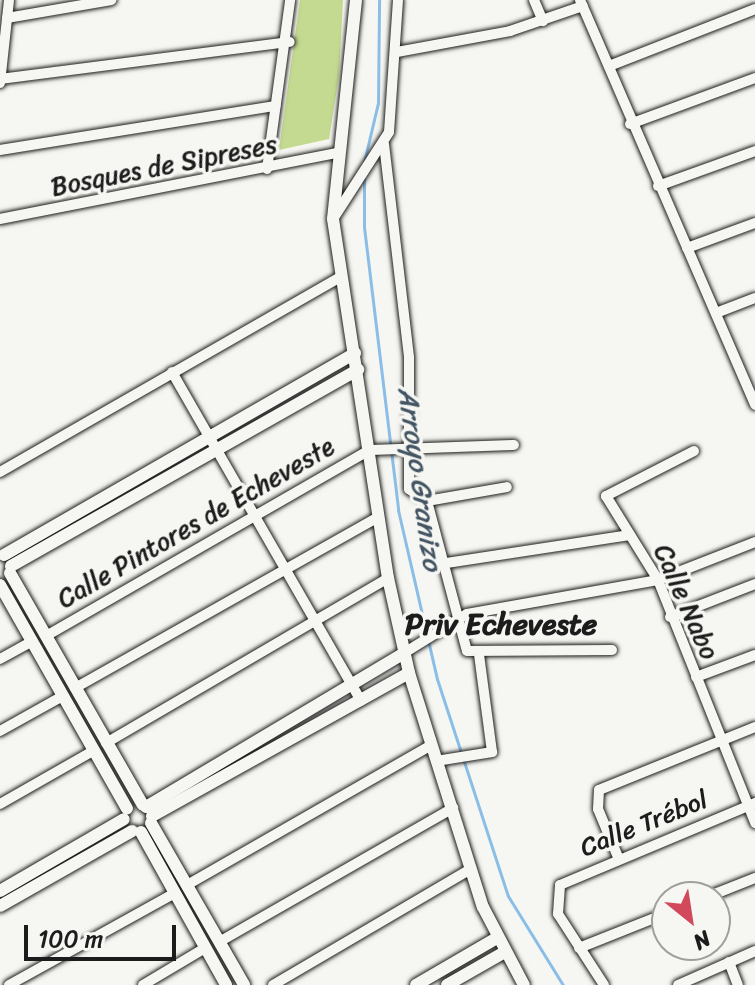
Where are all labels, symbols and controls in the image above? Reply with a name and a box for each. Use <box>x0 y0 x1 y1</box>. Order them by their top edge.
street label: Bosques de Sipreses <box>49 129 279 203</box>
water label: Arroyo Granizo <box>391 385 449 573</box>
street label: Calle Pintores de Echeveste <box>51 430 341 616</box>
street label: Calle Nabo <box>647 540 725 664</box>
district label: Priv Echeveste <box>404 606 598 642</box>
street label: Calle Trébol <box>576 784 712 864</box>
north arrow <box>651 881 731 961</box>
scale bar <box>28 909 180 959</box>
text: 100 m <box>38 918 103 960</box>
text: N <box>686 920 719 961</box>

